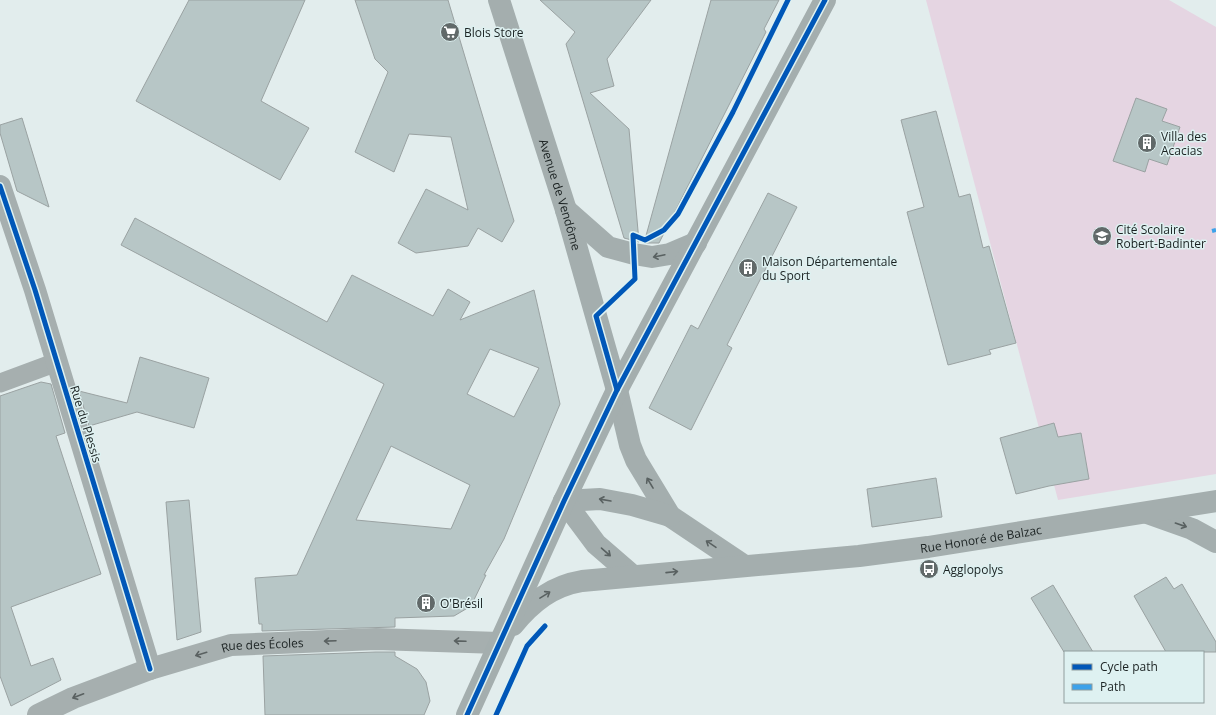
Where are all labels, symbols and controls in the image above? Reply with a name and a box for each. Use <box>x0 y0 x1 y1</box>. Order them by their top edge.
supermarket icon: Blois Store <box>439 21 461 43</box>
place label: Blois Store <box>464 24 524 41</box>
place label: Villa des Acacias <box>1161 128 1207 159</box>
building icon: Villa des Acacias <box>1136 132 1158 154</box>
street label: Avenue de Vendôme <box>535 137 586 252</box>
place label: Cité Scolaire Robert-Badinter <box>1116 221 1206 252</box>
school or university icon: Cité Scolaire Robert-Badinter <box>1091 225 1113 247</box>
one-way arrow <box>653 252 666 260</box>
place label: Maison Départementale du Sport <box>762 253 897 284</box>
building icon: Maison Départementale du Sport <box>737 257 759 279</box>
street label: Rue du Plessis <box>66 383 106 465</box>
one-way arrow <box>645 477 653 489</box>
one-way arrow <box>599 496 612 504</box>
street label: Rue Honoré de Balzac <box>919 520 1043 556</box>
one-way arrow <box>1175 521 1187 529</box>
one-way arrow <box>705 539 717 547</box>
one-way arrow <box>601 548 611 557</box>
bus stop icon: Agglopolys <box>918 558 940 580</box>
place label: Agglopolys <box>943 561 1003 578</box>
one-way arrow <box>665 569 678 576</box>
one-way arrow <box>539 591 550 599</box>
building icon: O'Brésil <box>415 592 437 614</box>
place label: O'Brésil <box>440 595 483 612</box>
street label: Rue des Écoles <box>219 633 304 656</box>
one-way arrow <box>324 637 337 645</box>
one-way arrow <box>454 637 467 645</box>
one-way arrow <box>195 651 208 658</box>
legend <box>1064 651 1204 703</box>
text: Cycle path <box>1100 658 1158 675</box>
text: Path <box>1100 678 1126 695</box>
one-way arrow <box>73 693 85 701</box>

